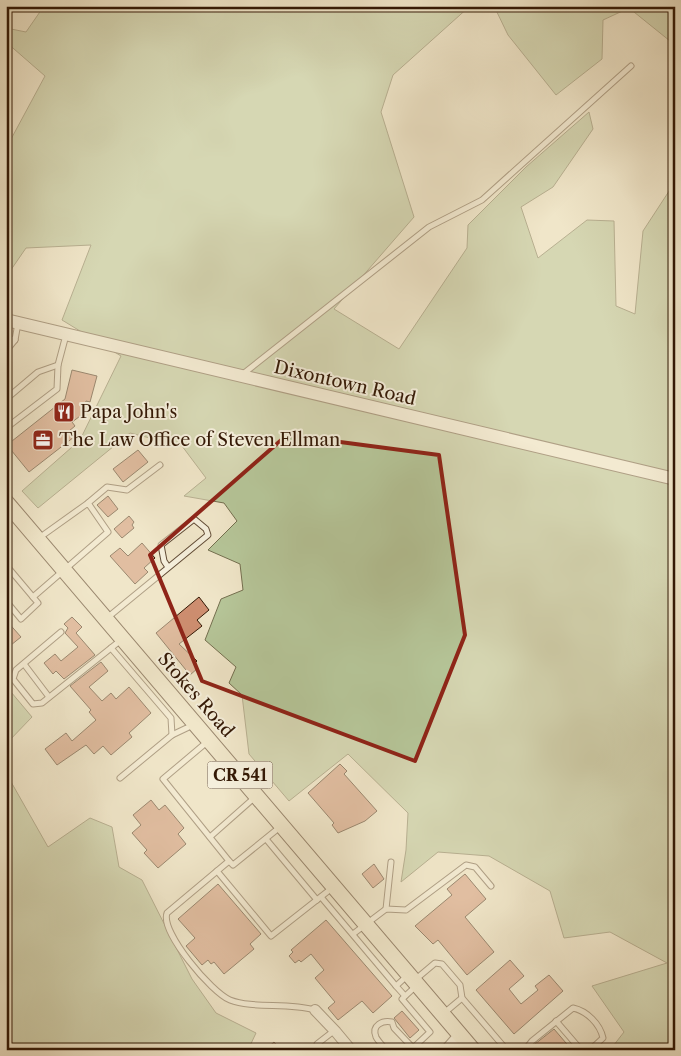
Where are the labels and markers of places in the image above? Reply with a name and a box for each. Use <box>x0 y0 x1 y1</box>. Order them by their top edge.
restaurant icon: Papa John's <box>52 400 76 424</box>
place label: Papa John's <box>80 401 177 423</box>
office icon: The Law Office of Steven Ellman <box>31 428 55 452</box>
place label: The Law Office of Steven Ellman <box>59 429 340 451</box>

